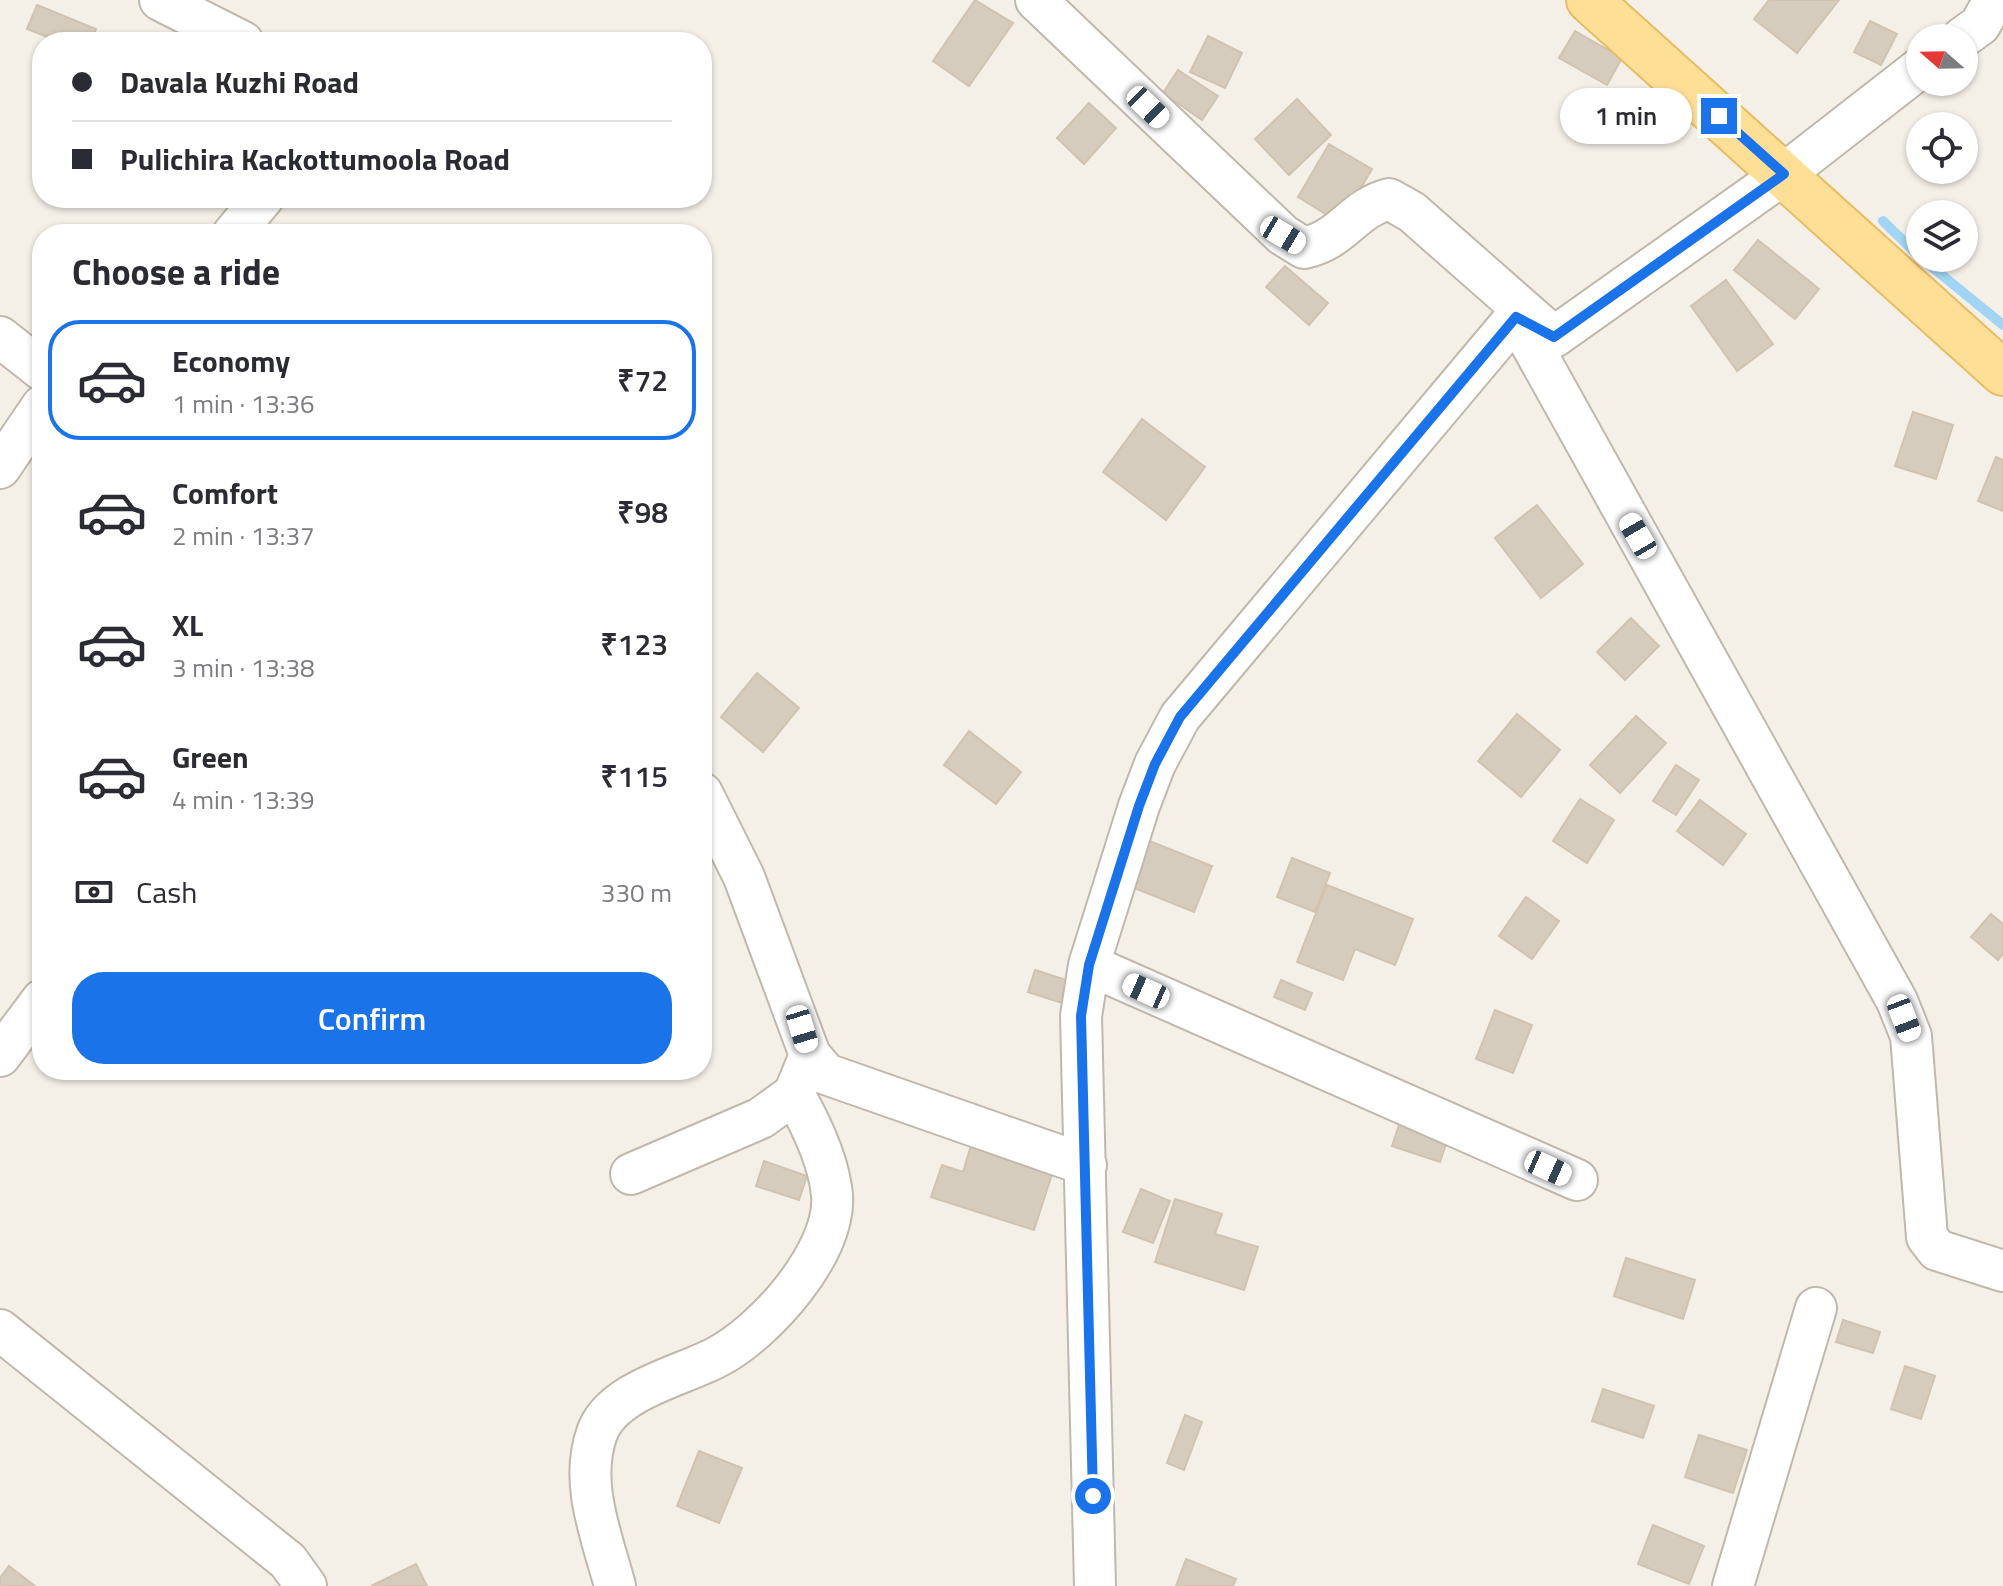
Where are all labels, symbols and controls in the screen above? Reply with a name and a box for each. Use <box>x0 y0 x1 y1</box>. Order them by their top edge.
north arrow <box>1906 24 1978 96</box>
map controls <box>1906 24 1978 272</box>
text: Davala Kuzhi Road <box>120 59 359 105</box>
car <box>1122 82 1174 132</box>
callout: 1 min <box>1559 88 1691 144</box>
text: 1 min <box>1595 96 1657 135</box>
route end <box>1701 98 1737 134</box>
button: locate <box>1906 112 1978 184</box>
text: Pulichira Kackottumoola Road <box>120 136 510 182</box>
button: layers <box>1906 200 1978 272</box>
car <box>1256 212 1310 258</box>
text: Choose a ride <box>72 244 280 299</box>
text: Economy <box>172 338 290 384</box>
icon: car <box>76 344 148 416</box>
text: ₹72 <box>617 357 668 403</box>
text: 1 min · 13:36 <box>172 384 315 423</box>
text: Comfort <box>172 470 278 516</box>
icon: car <box>76 476 148 548</box>
text: ₹98 <box>617 489 668 535</box>
car <box>1616 509 1660 563</box>
text: 2 min · 13:37 <box>172 516 315 555</box>
text: XL <box>172 602 203 648</box>
icon: car <box>76 608 148 680</box>
text: ₹123 <box>600 621 668 667</box>
text: 3 min · 13:38 <box>172 648 315 687</box>
text: Green <box>172 734 249 780</box>
icon: car <box>76 740 148 812</box>
text: ₹115 <box>600 753 668 799</box>
text: 4 min · 13:39 <box>172 780 315 819</box>
text: Cash <box>136 869 197 915</box>
icon: cash <box>72 870 116 914</box>
text: 330 m <box>601 873 672 912</box>
car <box>1119 970 1173 1012</box>
button: Confirm <box>72 972 672 1064</box>
car <box>1884 991 1924 1045</box>
car <box>784 1003 820 1055</box>
car <box>1521 1147 1575 1189</box>
route start <box>1075 1478 1111 1514</box>

